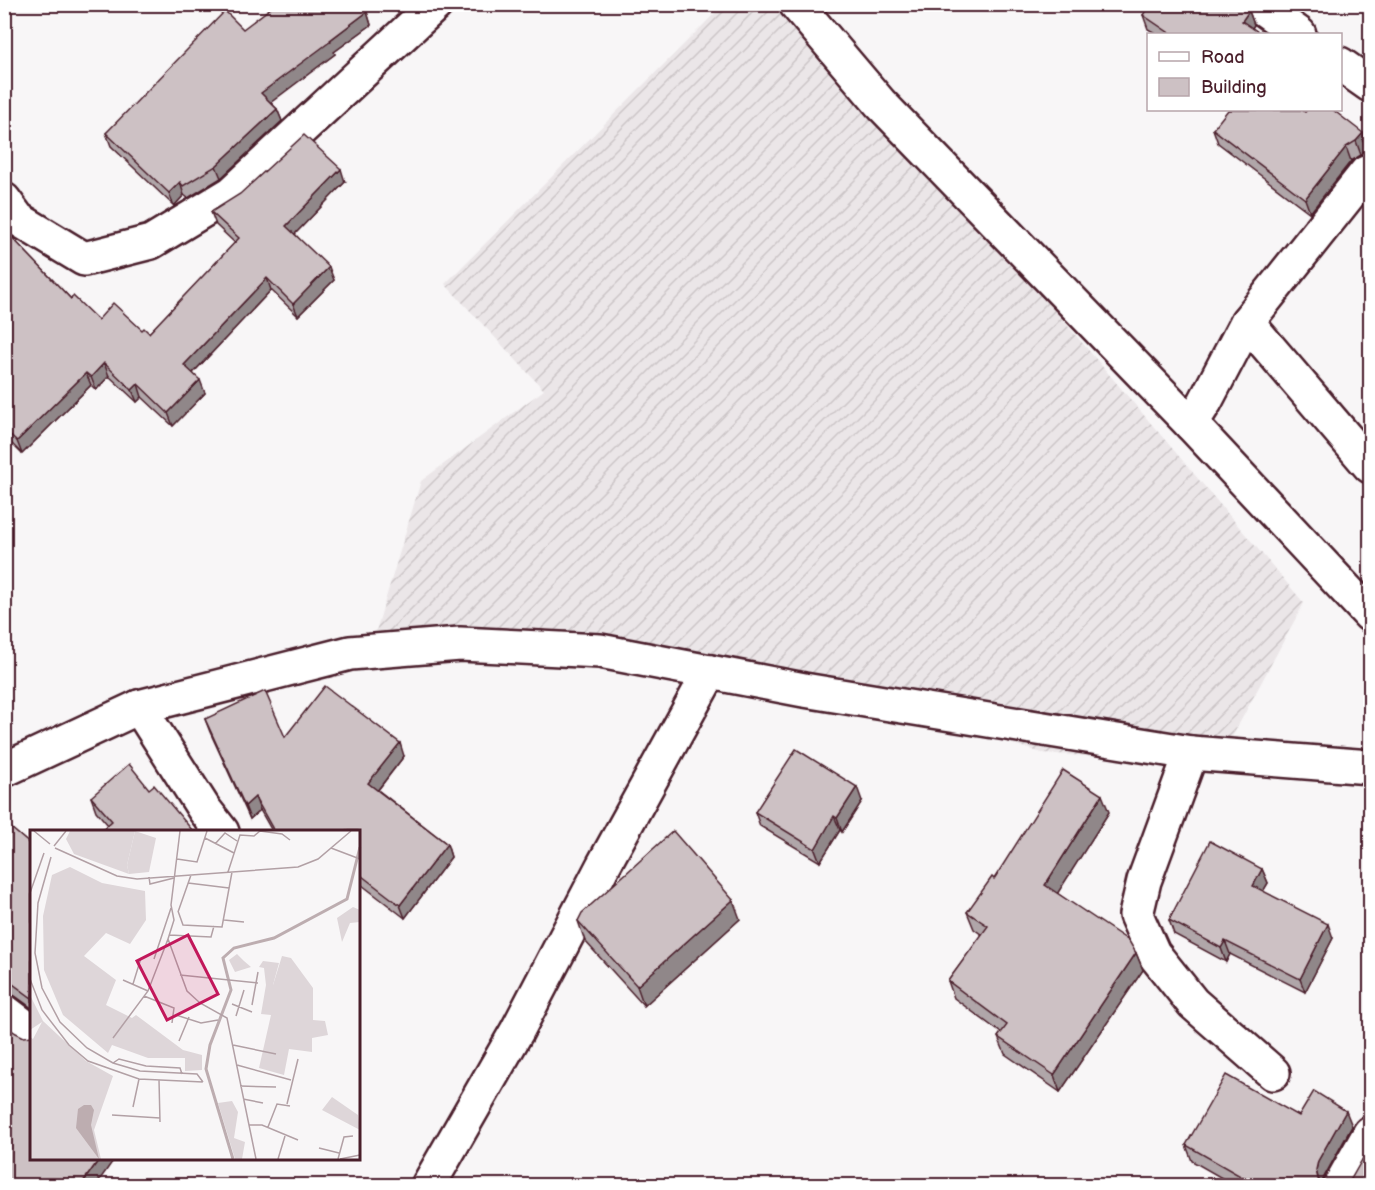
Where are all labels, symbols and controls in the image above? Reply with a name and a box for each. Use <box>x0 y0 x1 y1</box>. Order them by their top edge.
legend <box>1147 33 1342 111</box>
text: Road <box>1201 47 1245 68</box>
text: Building <box>1201 77 1267 98</box>
inset map <box>30 830 360 1160</box>

